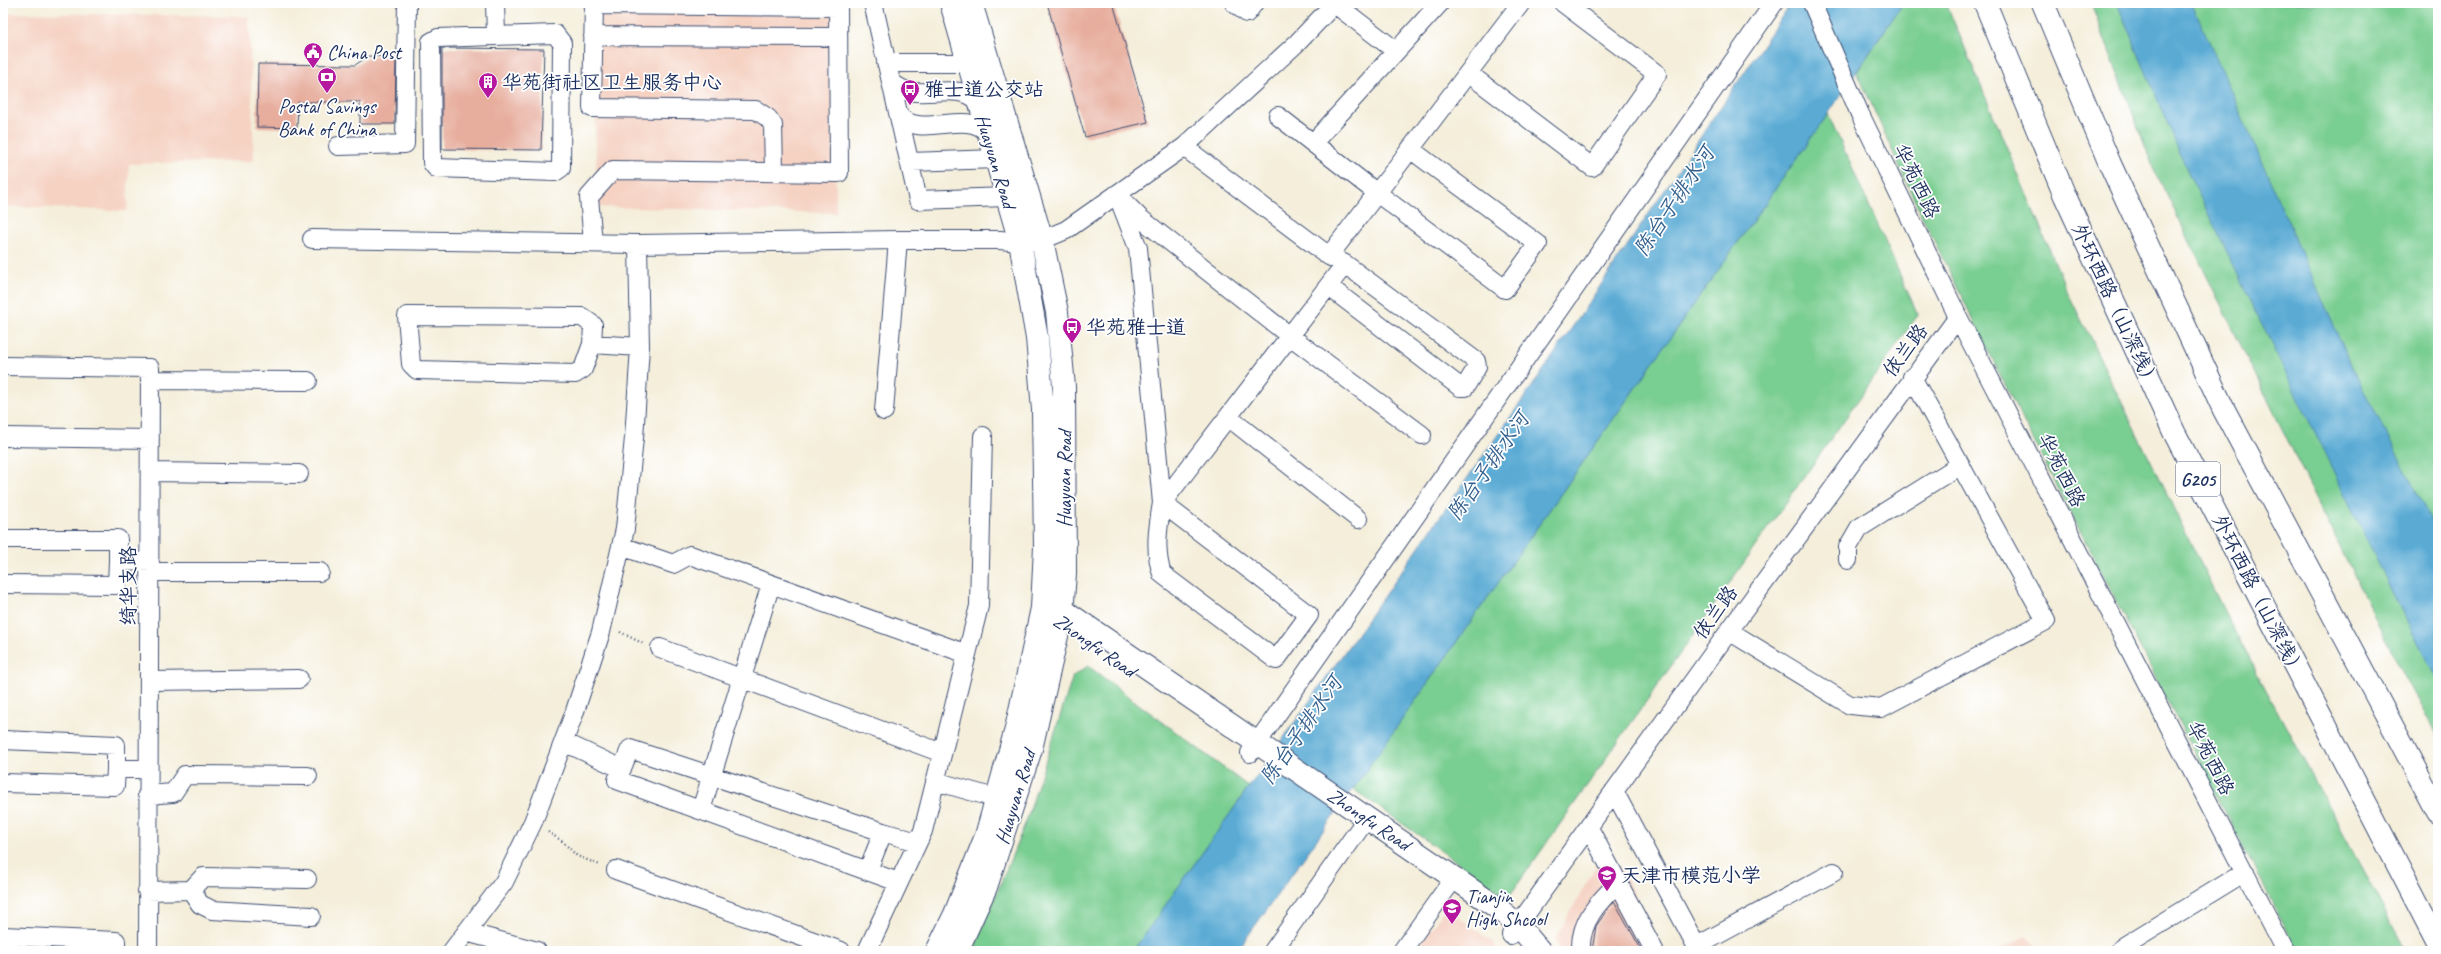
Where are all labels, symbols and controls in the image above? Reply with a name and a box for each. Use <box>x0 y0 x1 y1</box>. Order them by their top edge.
place label: China Post <box>327 40 403 65</box>
public building icon: China Post <box>302 41 324 69</box>
bank icon: Postal Savings Bank of China <box>316 66 338 94</box>
place label: 华苑街社区卫生服务中心 <box>502 70 722 95</box>
building icon: 华苑街社区卫生服务中心 <box>477 71 499 99</box>
place label: 雅士道公交站 <box>924 77 1044 102</box>
bus stop icon: 雅士道公交站 <box>899 78 921 106</box>
place label: Postal Savings Bank of China <box>278 94 378 142</box>
street label: Huayuan Road <box>969 111 1023 214</box>
water label: 陈台子排水河 <box>1628 139 1722 260</box>
street label: 华苑西路 <box>1888 140 1946 224</box>
street label: 外环西路（山深线） <box>2066 219 2165 393</box>
place label: 华苑雅士道 <box>1086 315 1186 340</box>
bus stop icon: 华苑雅士道 <box>1061 316 1083 344</box>
street label: 依兰路 <box>1877 318 1934 382</box>
water label: 陈台子排水河 <box>1441 404 1537 525</box>
street label: Huayuan Road <box>1052 427 1077 528</box>
street label: 华苑西路 <box>2032 429 2091 512</box>
road number: G205 <box>2176 462 2220 496</box>
street label: 外环西路（山深线） <box>2207 510 2311 682</box>
street label: 绮华支路 <box>116 545 141 626</box>
street label: 依兰路 <box>1688 580 1744 644</box>
street label: Zhongfu Road <box>1049 608 1143 685</box>
water label: 陈台子排水河 <box>1254 668 1350 789</box>
street label: 华苑西路 <box>2181 717 2240 800</box>
street label: Huayuan Road <box>989 744 1043 847</box>
street label: Zhongfu Road <box>1322 782 1418 858</box>
place label: 天津市模范小学 <box>1621 863 1761 888</box>
school or university icon: 天津市模范小学 <box>1596 864 1618 892</box>
place label: Tianjin High Shcool <box>1466 884 1549 932</box>
school or university icon: Tianjin High Shcool <box>1441 897 1463 925</box>

